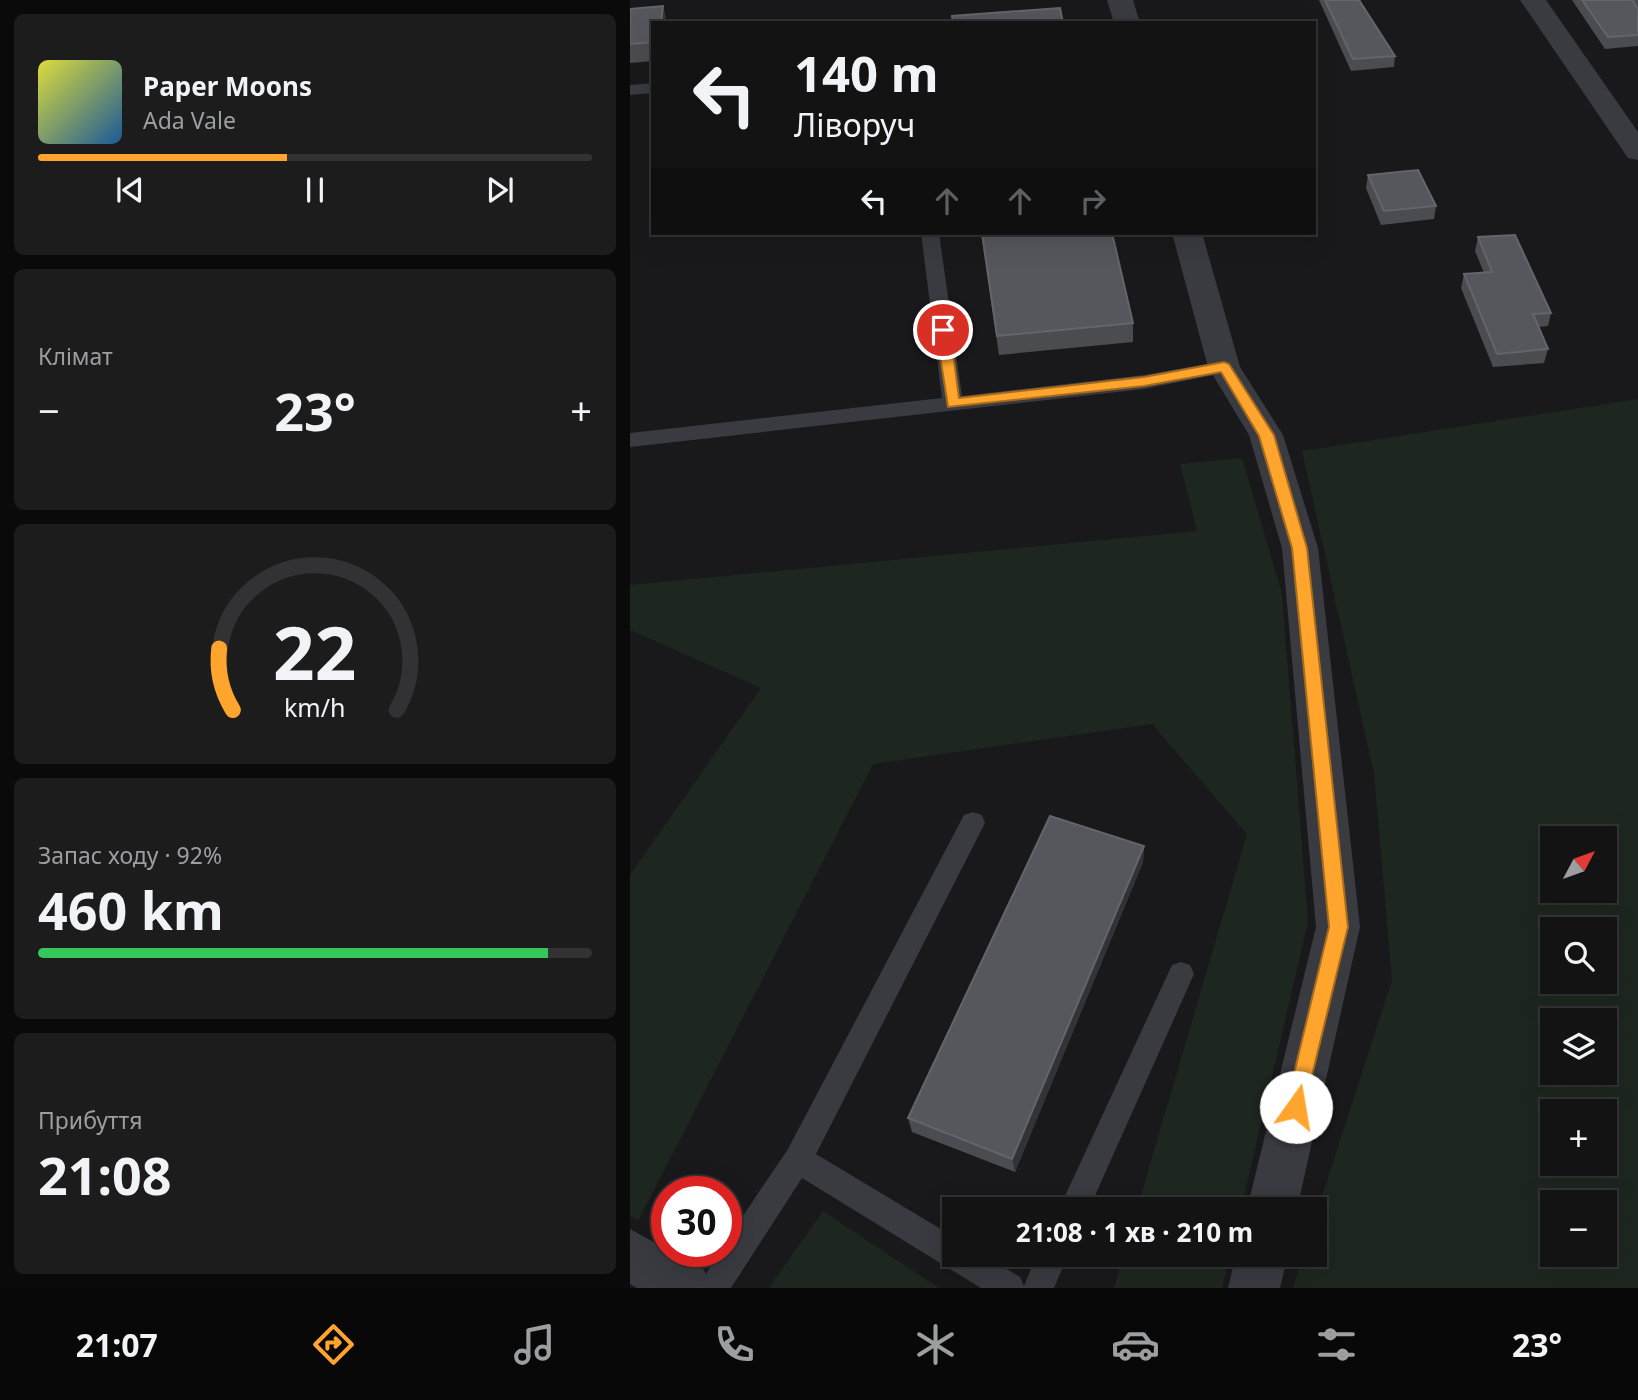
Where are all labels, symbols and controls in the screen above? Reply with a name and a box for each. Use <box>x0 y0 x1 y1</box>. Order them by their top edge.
text: 140 m <box>794 40 939 106</box>
icon: left <box>679 49 770 140</box>
text: Paper Moons <box>143 68 312 104</box>
text: Ліворуч <box>794 103 915 146</box>
text: Ada Vale <box>143 104 236 136</box>
icon: previous <box>111 171 149 209</box>
icon: pause <box>296 171 334 209</box>
icon: next <box>481 171 519 209</box>
icon: left <box>855 182 893 220</box>
icon: ahead <box>928 182 966 220</box>
icon: ahead <box>1001 182 1039 220</box>
icon: right <box>1074 182 1112 220</box>
pin <box>913 300 973 360</box>
icon: arrive <box>924 311 962 349</box>
text: Клімат <box>38 340 113 372</box>
text: 23° <box>274 375 356 446</box>
text: − <box>38 384 60 436</box>
text: + <box>570 384 592 436</box>
text: 22 <box>273 602 357 701</box>
text: km/h <box>284 690 346 724</box>
north arrow <box>1540 826 1617 903</box>
map controls <box>1540 826 1617 1267</box>
text: Запас ходу · 92% <box>38 839 222 871</box>
text: 460 km <box>38 874 224 945</box>
button: search <box>1540 917 1617 994</box>
button: layers <box>1540 1008 1617 1085</box>
position arrow <box>1259 1070 1333 1144</box>
button: + <box>1540 1099 1617 1176</box>
text: Прибуття <box>38 1104 143 1136</box>
text: 21:08 <box>38 1139 172 1210</box>
speed limit sign: 30 <box>651 1176 742 1267</box>
button: − <box>1540 1190 1617 1267</box>
text: 21:08 · 1 хв · 210 m <box>1016 1214 1253 1250</box>
icon: directions <box>309 1320 358 1369</box>
icon: music <box>510 1320 559 1369</box>
icon: phone <box>710 1320 759 1369</box>
icon: climate <box>911 1320 960 1369</box>
icon: car <box>1111 1320 1160 1369</box>
icon: filters <box>1312 1320 1361 1369</box>
text: 21:07 <box>76 1323 158 1366</box>
text: 23° <box>1512 1323 1562 1366</box>

